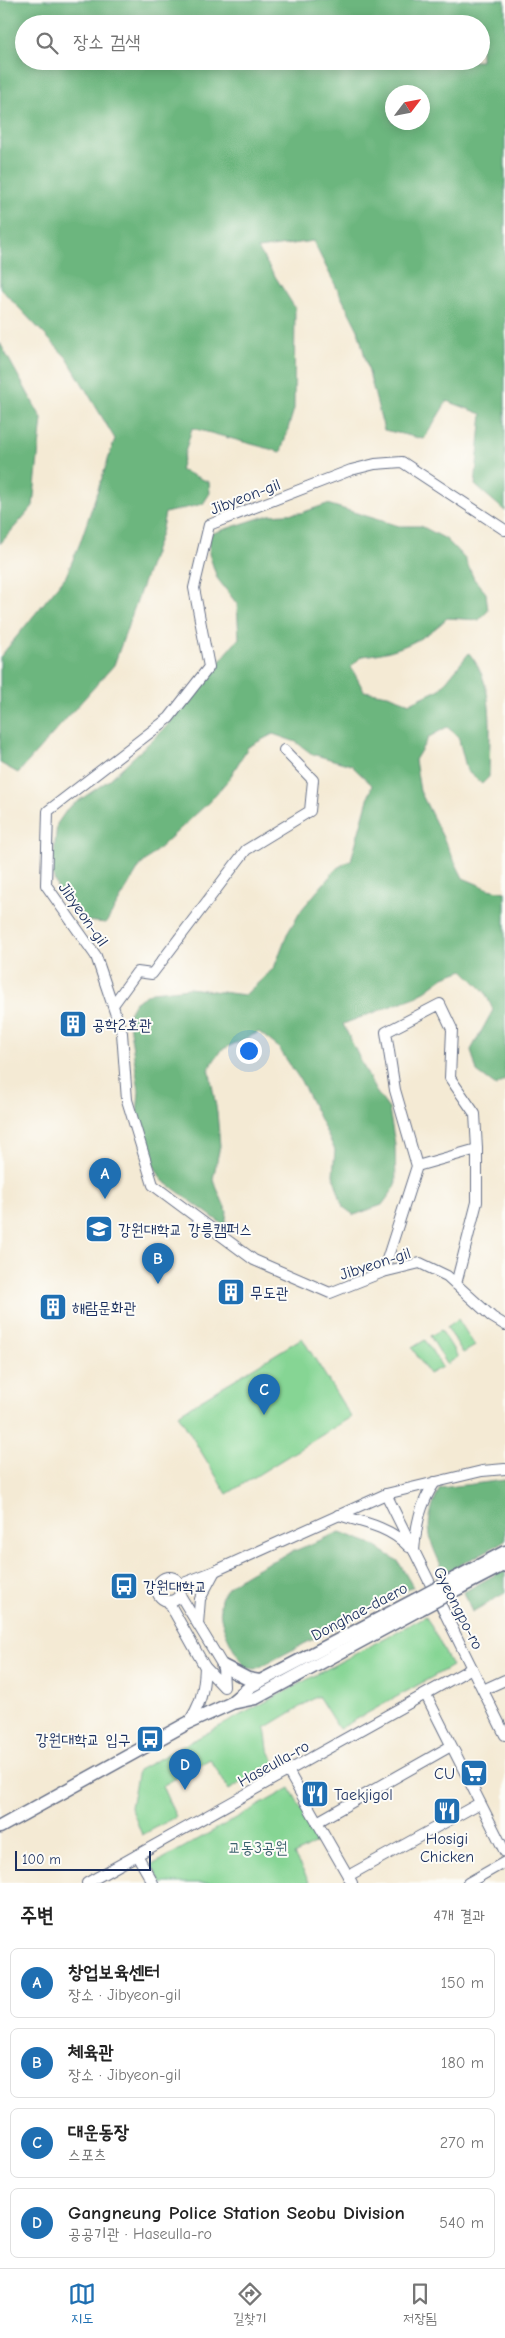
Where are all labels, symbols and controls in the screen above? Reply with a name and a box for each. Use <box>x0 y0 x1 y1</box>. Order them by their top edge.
search box <box>15 15 490 70</box>
icon: search <box>33 29 61 57</box>
text: 장소 검색 <box>73 31 141 53</box>
north arrow <box>385 85 430 130</box>
street label: Jibyeon-gil <box>208 475 283 519</box>
street label: Jibyeon-gil <box>55 879 112 950</box>
building icon: 공학2호관 <box>58 1009 88 1039</box>
place label: 공학2호관 <box>92 1016 152 1034</box>
your location <box>236 1038 262 1064</box>
pin: A <box>89 1158 121 1199</box>
school or university icon: 강원대학교 강릉캠퍼스 <box>84 1214 114 1244</box>
place label: 강원대학교 강릉캠퍼스 <box>118 1221 252 1239</box>
pin: B <box>142 1243 174 1284</box>
street label: Jibyeon-gil <box>337 1244 413 1284</box>
building icon: 무도관 <box>216 1277 246 1307</box>
place label: 무도관 <box>250 1284 289 1302</box>
building icon: 해람문화관 <box>38 1292 68 1322</box>
place label: 해람문화관 <box>72 1299 137 1317</box>
pin: C <box>248 1374 280 1415</box>
street label: Gyeongpo-ro <box>430 1564 487 1653</box>
bus stop icon: 강원대학교 <box>109 1571 139 1601</box>
place label: 강원대학교 <box>143 1578 207 1596</box>
street label: Donghae-daero <box>308 1579 411 1645</box>
bus stop icon: 강원대학교 입구 <box>135 1724 165 1754</box>
place label: 강원대학교 입구 <box>36 1731 131 1749</box>
street label: Haseulla-ro <box>235 1737 312 1791</box>
pin: D <box>169 1749 201 1790</box>
supermarket icon: CU <box>459 1758 489 1788</box>
place label: CU <box>434 1765 455 1783</box>
restaurant icon: Taekjigol <box>300 1779 330 1809</box>
place label: Taekjigol <box>334 1786 393 1804</box>
restaurant icon: Hosigi Chicken <box>432 1796 462 1826</box>
place label: Hosigi Chicken <box>420 1830 474 1866</box>
park label: 교동3공원 <box>228 1839 288 1857</box>
scale bar <box>15 1848 151 1871</box>
text: 100 m <box>22 1851 61 1868</box>
text: 주변 <box>20 1903 54 1927</box>
text: 4개 결과 <box>433 1907 485 1925</box>
text: 창업보육센터 <box>68 1961 160 1983</box>
text: A <box>33 1974 41 1992</box>
text: 150 m <box>441 1974 484 1992</box>
text: 장소 · Jibyeon-gil <box>68 1986 181 2004</box>
text: 체육관 <box>68 2041 114 2063</box>
text: B <box>32 2054 42 2072</box>
text: 180 m <box>441 2054 484 2072</box>
text: 장소 · Jibyeon-gil <box>68 2066 181 2084</box>
text: 대운동장 <box>68 2121 129 2143</box>
text: C <box>32 2134 42 2152</box>
text: 270 m <box>440 2134 484 2152</box>
text: 스포츠 <box>68 2146 107 2164</box>
text: Gangneung Police Station Seobu Division <box>68 2202 405 2224</box>
text: D <box>32 2214 42 2232</box>
text: 540 m <box>439 2214 484 2232</box>
text: 공공기관 · Haseulla-ro <box>68 2225 212 2243</box>
tab: 지도 <box>68 2280 96 2328</box>
tab: 길찾기 <box>233 2280 267 2328</box>
tab: 저장됨 <box>403 2280 437 2328</box>

